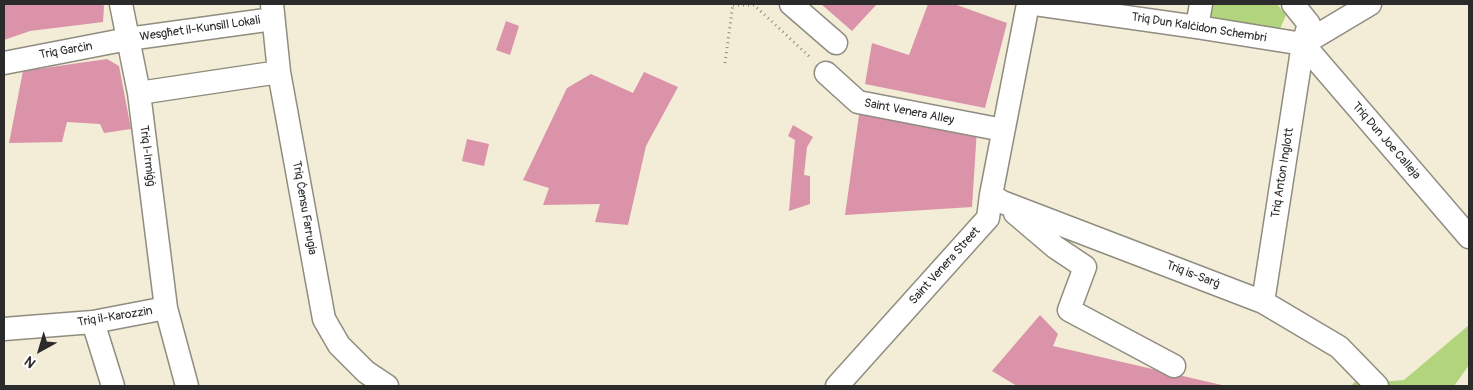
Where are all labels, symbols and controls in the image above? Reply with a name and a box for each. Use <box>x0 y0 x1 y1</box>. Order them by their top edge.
street label: Triq Dun Kalċidon Schembri <box>1130 10 1268 46</box>
street label: Wesgħet il-Kunsill Lokali <box>139 13 261 45</box>
street label: Triq Garċin <box>38 39 94 63</box>
street label: Saint Venera Alley <box>863 96 955 128</box>
street label: Triq Dun Joe Calleja <box>1349 100 1423 182</box>
street label: Triq l-Irmiġġ <box>136 124 158 188</box>
street label: Triq Anton Inglott <box>1269 127 1297 219</box>
street label: Triq Ċensu Farrugia <box>289 160 319 256</box>
street label: Saint Venera Street <box>906 224 984 308</box>
street label: Triq is-Sarġ <box>1164 258 1222 292</box>
street label: Triq il-Karozzin <box>77 304 153 330</box>
north arrow <box>15 325 65 375</box>
text: N <box>21 352 39 372</box>

